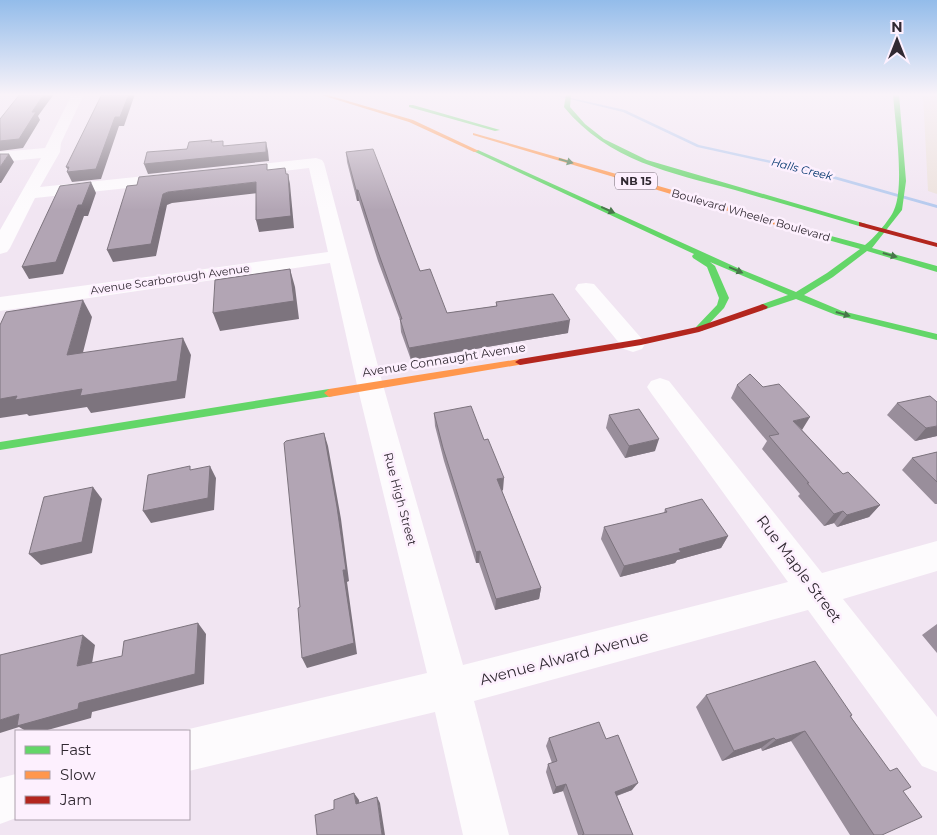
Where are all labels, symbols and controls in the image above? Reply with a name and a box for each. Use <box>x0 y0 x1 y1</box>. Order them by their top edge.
north arrow <box>872 15 922 65</box>
text: N <box>891 18 903 36</box>
water label: Halls Creek <box>770 155 834 183</box>
one-way arrow <box>558 157 573 165</box>
road number: NB 15 <box>615 172 657 190</box>
street label: Boulevard Wheeler Boulevard <box>670 186 832 244</box>
one-way arrow <box>601 207 615 215</box>
one-way arrow <box>882 252 897 260</box>
street label: Avenue Scarborough Avenue <box>90 261 251 297</box>
one-way arrow <box>729 266 744 274</box>
one-way arrow <box>836 310 851 318</box>
street label: Avenue Connaught Avenue <box>361 339 527 380</box>
street label: Rue High Street <box>381 451 420 547</box>
street label: Rue Maple Street <box>753 511 846 626</box>
street label: Avenue Alward Avenue <box>478 626 650 689</box>
legend <box>15 730 190 820</box>
text: Fast <box>60 740 91 759</box>
text: Slow <box>60 765 96 784</box>
text: Jam <box>59 790 92 809</box>

